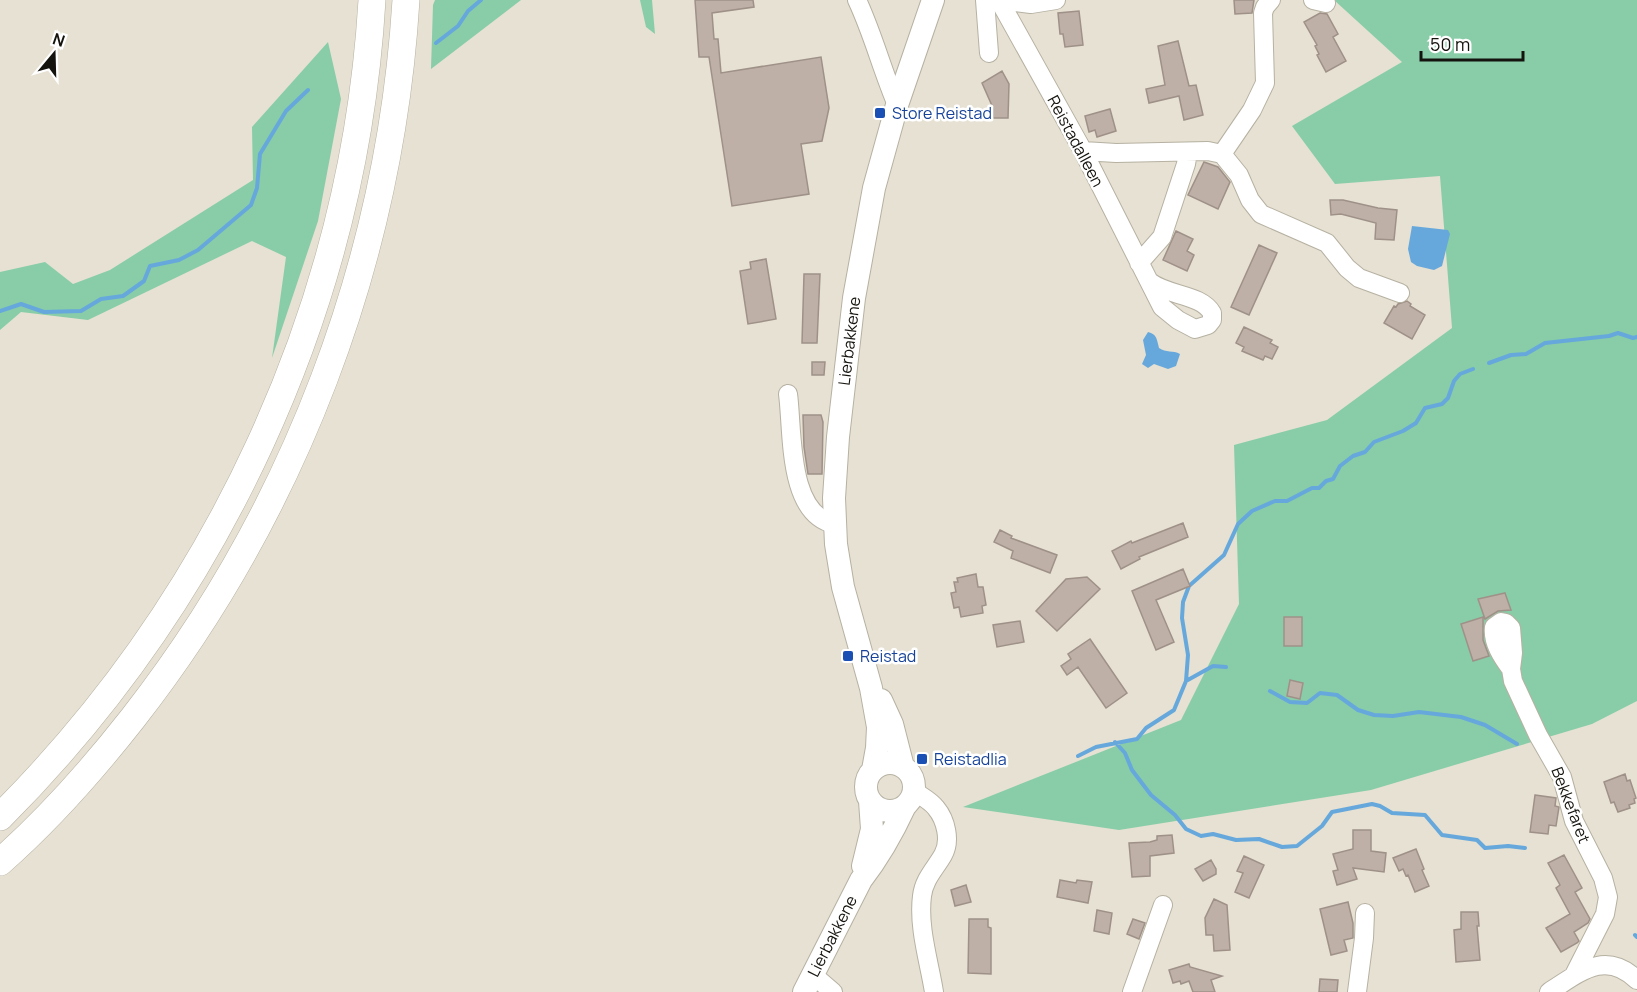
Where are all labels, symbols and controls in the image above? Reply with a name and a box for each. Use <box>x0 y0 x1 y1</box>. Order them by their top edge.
north arrow <box>24 24 84 84</box>
scale bar <box>1421 24 1523 62</box>
text: N <box>50 28 68 52</box>
text: 50 m <box>1430 32 1470 56</box>
street label: Reistadalleen <box>1043 91 1109 191</box>
place label: Store Reistad <box>892 102 992 124</box>
marker: Store Reistad <box>873 106 887 120</box>
street label: Lierbakkene <box>833 295 865 387</box>
place label: Reistad <box>860 645 916 667</box>
marker: Reistad <box>841 649 855 663</box>
place label: Reistadlia <box>934 748 1007 770</box>
marker: Reistadlia <box>915 752 929 766</box>
street label: Bekkefaret <box>1546 764 1596 846</box>
street label: Lierbakkene <box>802 891 862 981</box>

